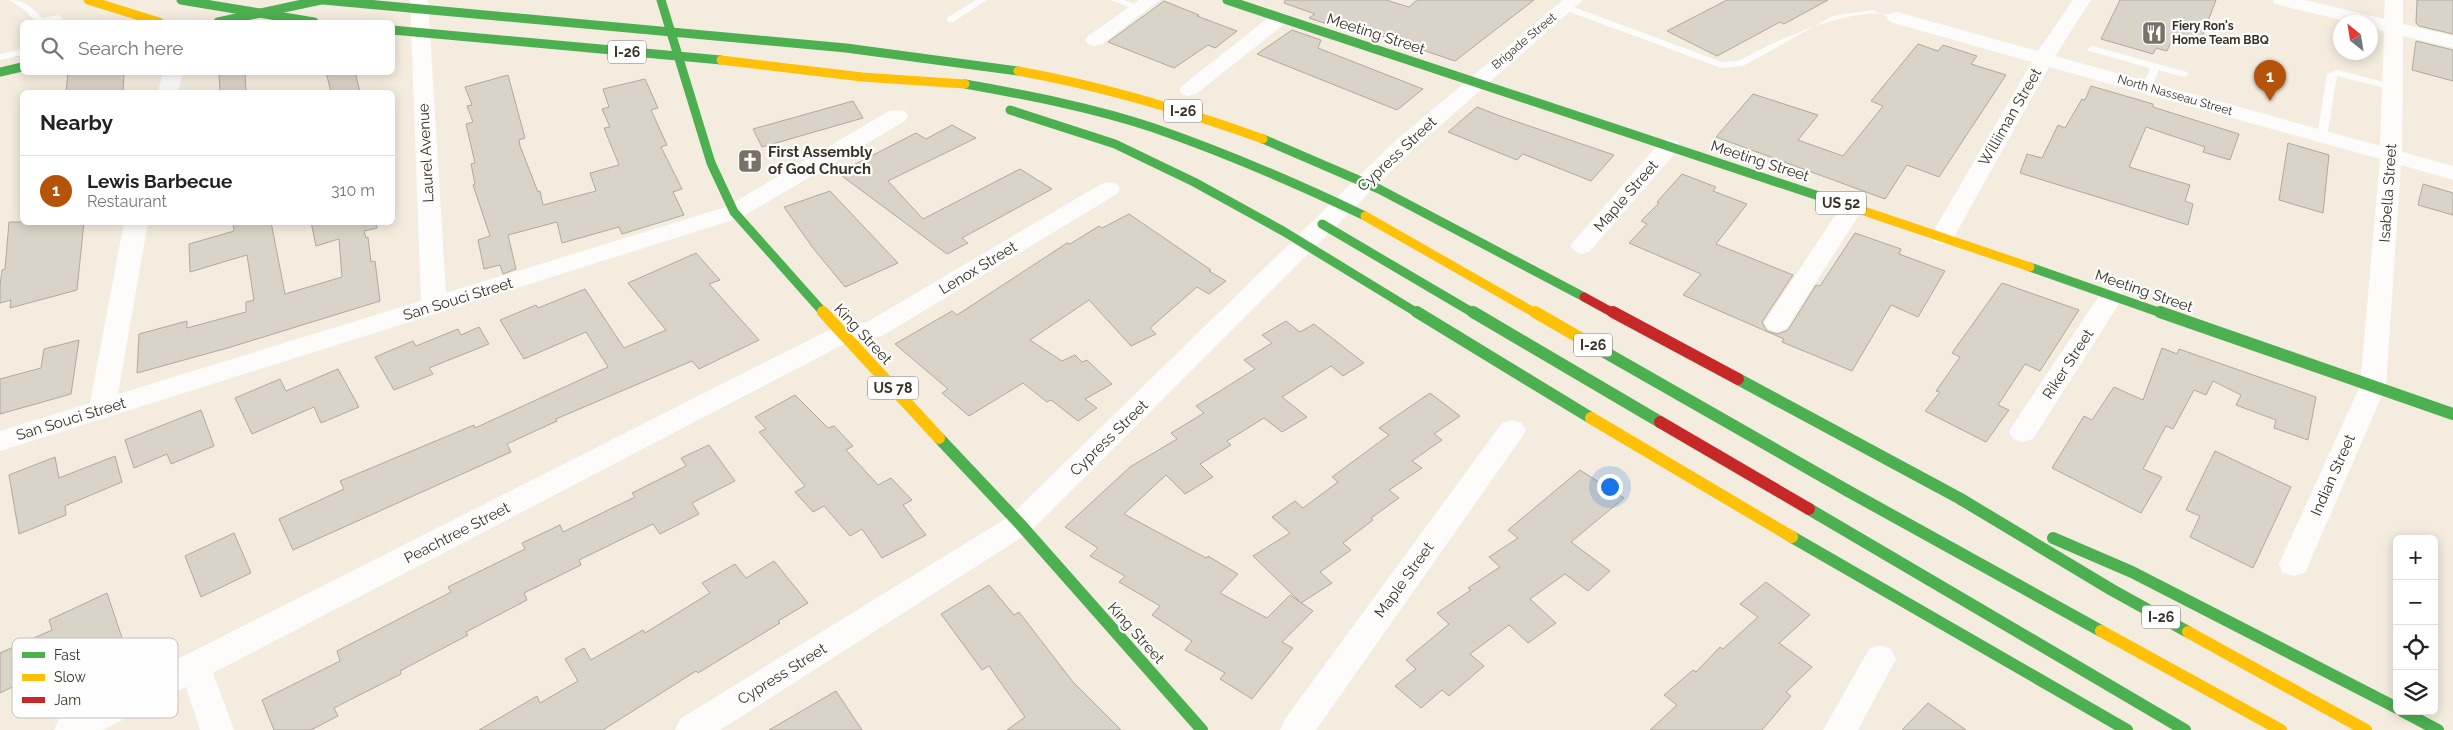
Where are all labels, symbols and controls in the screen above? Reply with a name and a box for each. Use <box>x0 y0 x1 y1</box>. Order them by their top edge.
street label: Meeting Street <box>1325 10 1427 58</box>
street label: Brigade Street <box>1489 10 1559 72</box>
north arrow <box>2333 15 2378 60</box>
place label: Fiery Ron's Home Team BBQ <box>2172 19 2269 47</box>
search box <box>20 20 395 75</box>
restaurant icon: Fiery Ron's Home Team BBQ <box>2141 20 2167 46</box>
icon: search <box>38 34 66 62</box>
text: Search here <box>78 37 184 59</box>
road number: I-26 <box>608 41 646 64</box>
pin: 1 <box>2254 60 2286 101</box>
street label: Williiman Street <box>1975 65 2045 169</box>
street label: North Nasseau Street <box>2116 72 2234 118</box>
road number: I-26 <box>1164 100 1202 122</box>
street label: Laurel Avenue <box>414 103 438 203</box>
text: Nearby <box>40 110 113 135</box>
street label: Cypress Street <box>1354 113 1440 195</box>
street label: Meeting Street <box>1709 137 1811 185</box>
place label: First Assembly of God Church <box>768 143 873 178</box>
street label: Isabella Street <box>2376 143 2400 243</box>
church icon: First Assembly of God Church <box>737 148 763 174</box>
street label: Maple Street <box>1590 157 1662 235</box>
text: Lewis Barbecue <box>87 170 232 192</box>
text: 1 <box>52 181 60 200</box>
text: 310 m <box>331 181 375 200</box>
text: Restaurant <box>87 192 167 211</box>
road number: US 52 <box>1816 192 1866 214</box>
street label: Lenox Street <box>936 238 1020 298</box>
street label: Meeting Street <box>2093 266 2195 316</box>
street label: San Souci Street <box>401 274 515 324</box>
street label: King Street <box>830 300 896 368</box>
street label: Riker Street <box>2039 326 2097 402</box>
road number: I-26 <box>1574 334 1612 356</box>
road number: US 78 <box>868 376 918 399</box>
street label: San Souci Street <box>14 394 128 444</box>
street label: Cypress Street <box>1066 396 1152 480</box>
street label: Indian Street <box>2307 431 2359 519</box>
your location <box>1597 474 1623 500</box>
street label: Peachtree Street <box>401 499 513 567</box>
map controls <box>2393 535 2438 715</box>
button: + <box>2393 535 2438 580</box>
street label: Maple Street <box>1371 539 1437 621</box>
button: − <box>2393 580 2438 625</box>
street label: King Street <box>1104 599 1168 667</box>
road number: I-26 <box>2142 606 2180 628</box>
button: locate <box>2393 625 2438 670</box>
legend <box>12 638 178 718</box>
street label: Cypress Street <box>734 639 830 709</box>
text: Fast <box>54 647 81 663</box>
text: Slow <box>54 669 86 685</box>
button: layers <box>2393 670 2438 715</box>
text: Jam <box>54 692 81 708</box>

